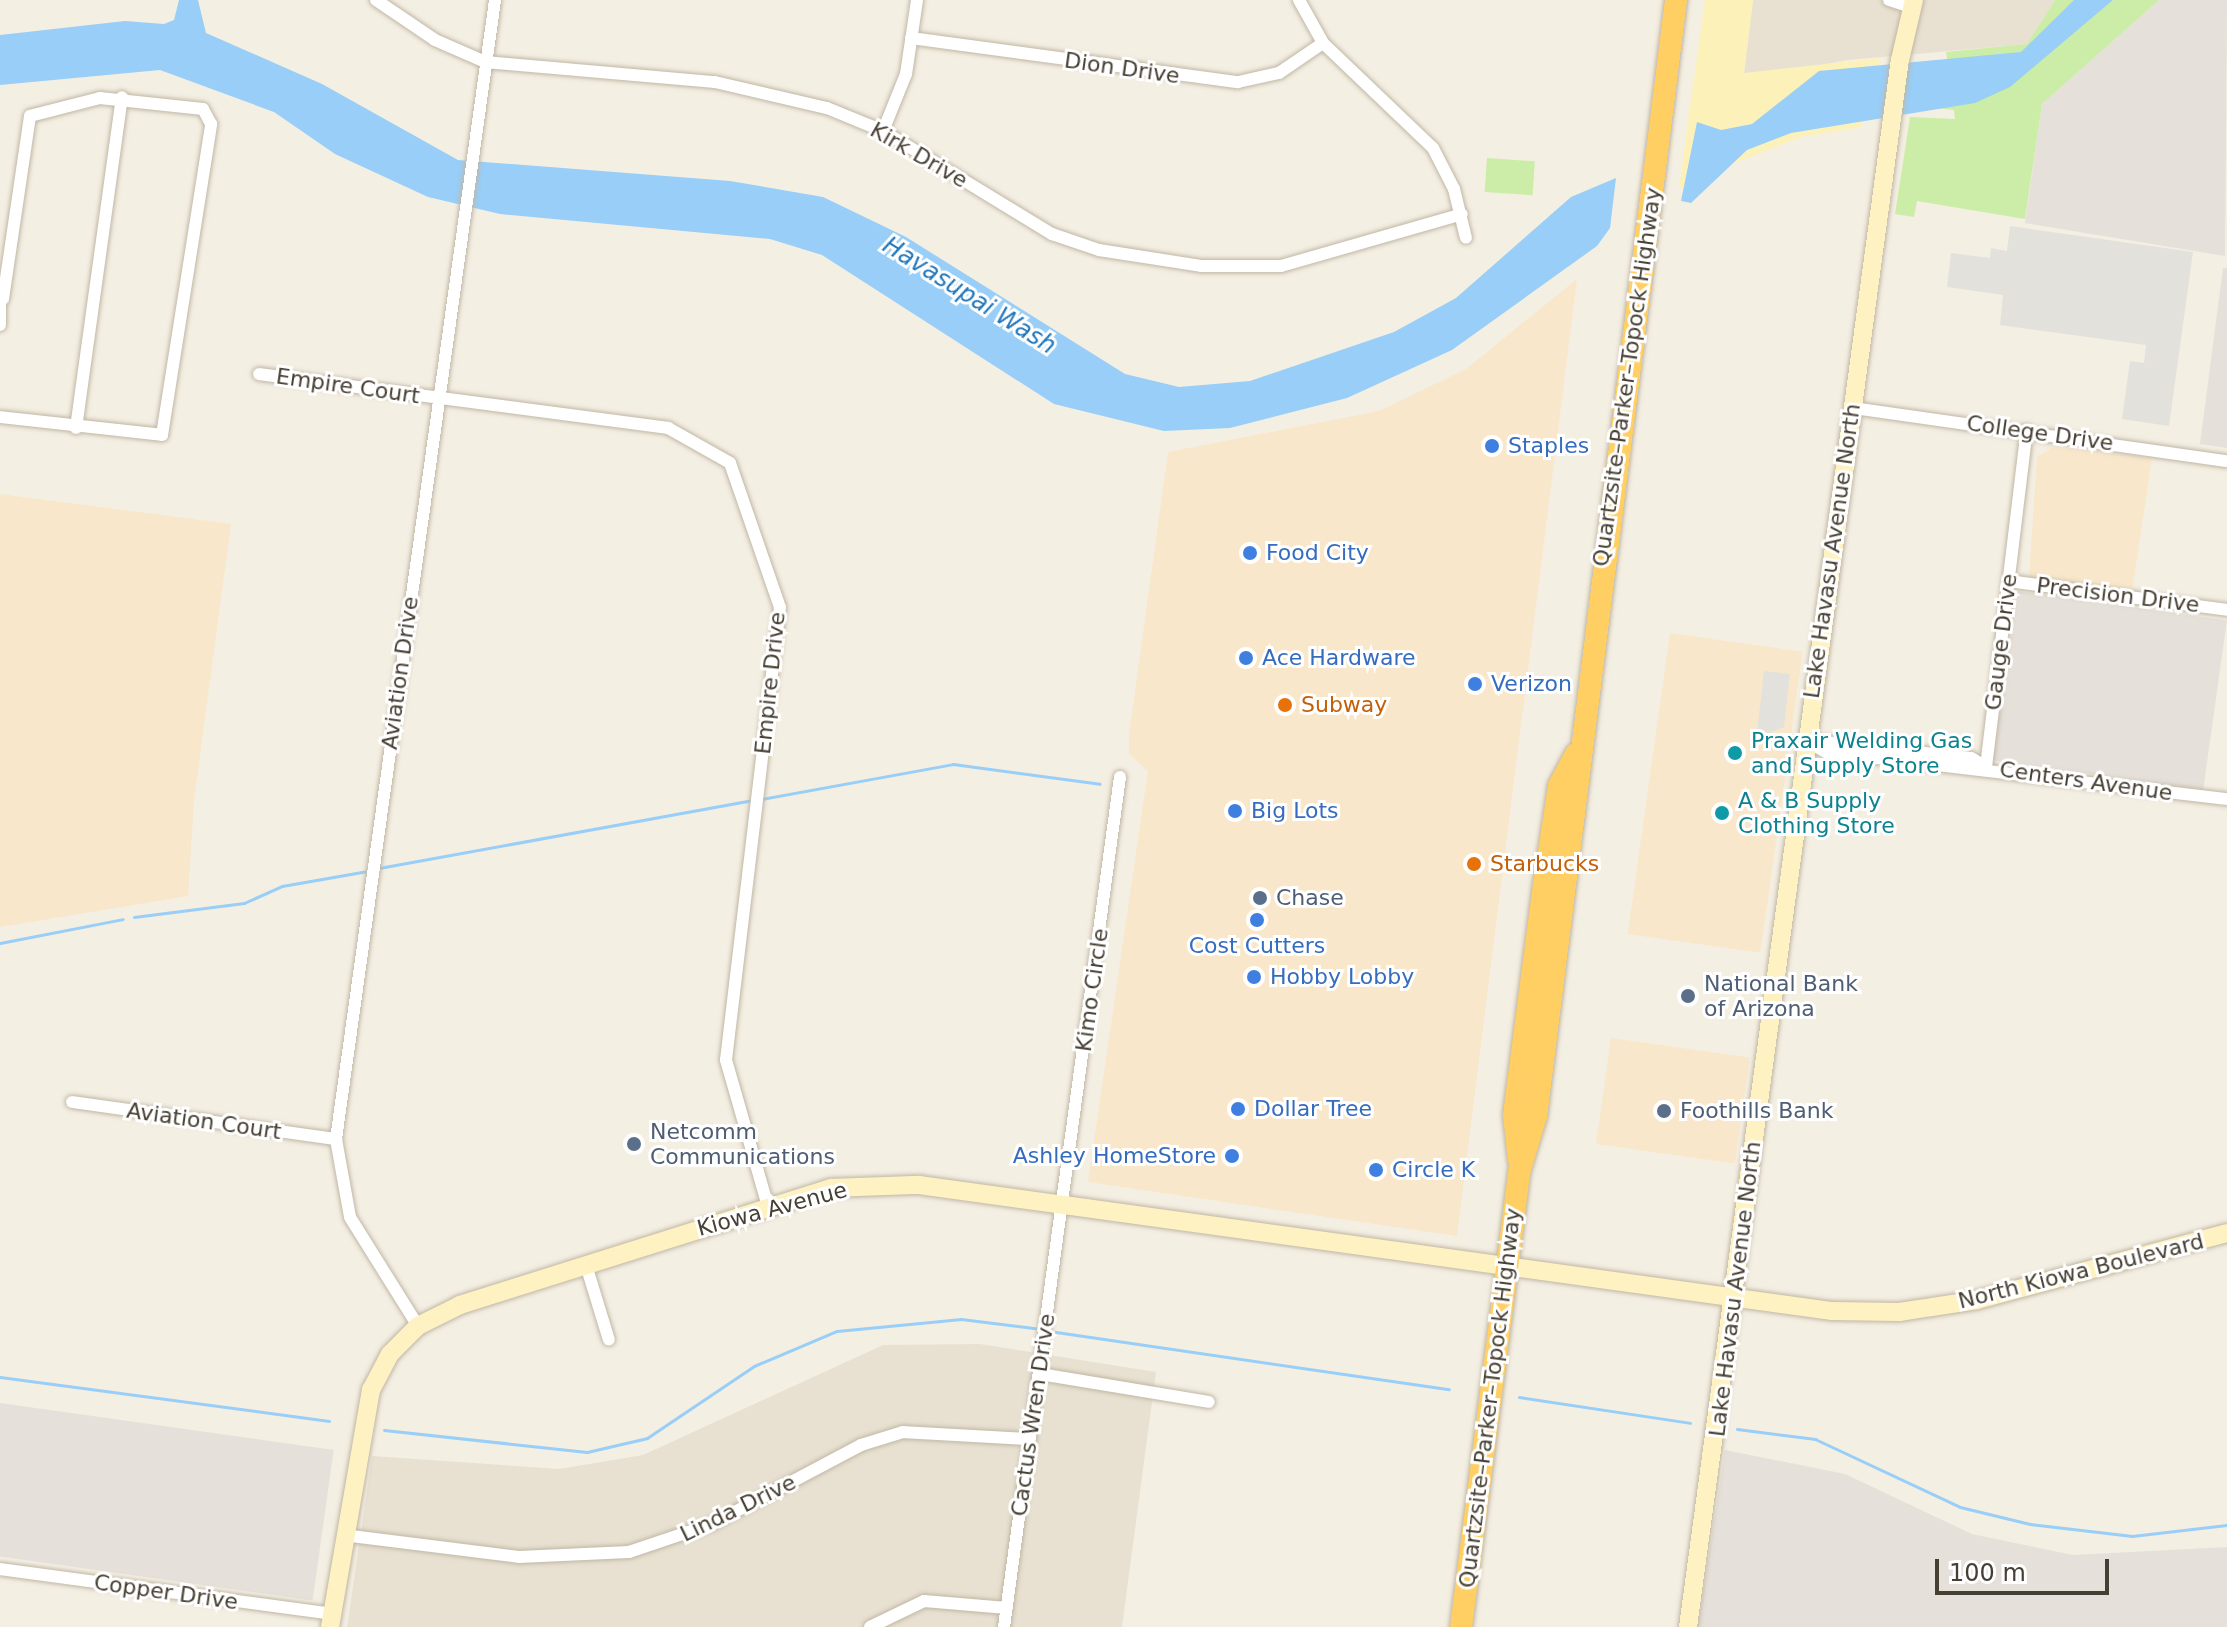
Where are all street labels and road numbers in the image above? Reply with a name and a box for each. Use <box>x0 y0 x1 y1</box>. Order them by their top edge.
street label: Dion Drive <box>1063 47 1181 89</box>
street label: Kirk Drive <box>866 117 972 193</box>
street label: Quartzsite–Parker–Topock Highway <box>1587 186 1667 568</box>
street label: Empire Court <box>274 363 422 409</box>
street label: Lake Havasu Avenue North <box>1798 402 1866 700</box>
street label: College Drive <box>1965 410 2115 456</box>
street label: Gauge Drive <box>1980 572 2022 712</box>
street label: Precision Drive <box>2035 572 2201 618</box>
street label: Aviation Drive <box>376 595 424 751</box>
street label: Empire Drive <box>749 610 791 756</box>
street label: Centers Avenue <box>1998 756 2174 806</box>
street label: Kimo Circle <box>1070 927 1114 1053</box>
street label: Aviation Court <box>125 1097 283 1145</box>
street label: Lake Havasu Avenue North <box>1704 1140 1766 1438</box>
street label: Kiowa Avenue <box>694 1176 850 1242</box>
street label: Quartzsite–Parker–Topock Highway <box>1454 1207 1526 1589</box>
street label: North Kiowa Boulevard <box>1955 1228 2207 1314</box>
street label: Cactus Wren Drive <box>1006 1312 1060 1518</box>
street label: Linda Drive <box>676 1469 800 1547</box>
street label: Copper Drive <box>92 1569 240 1615</box>

